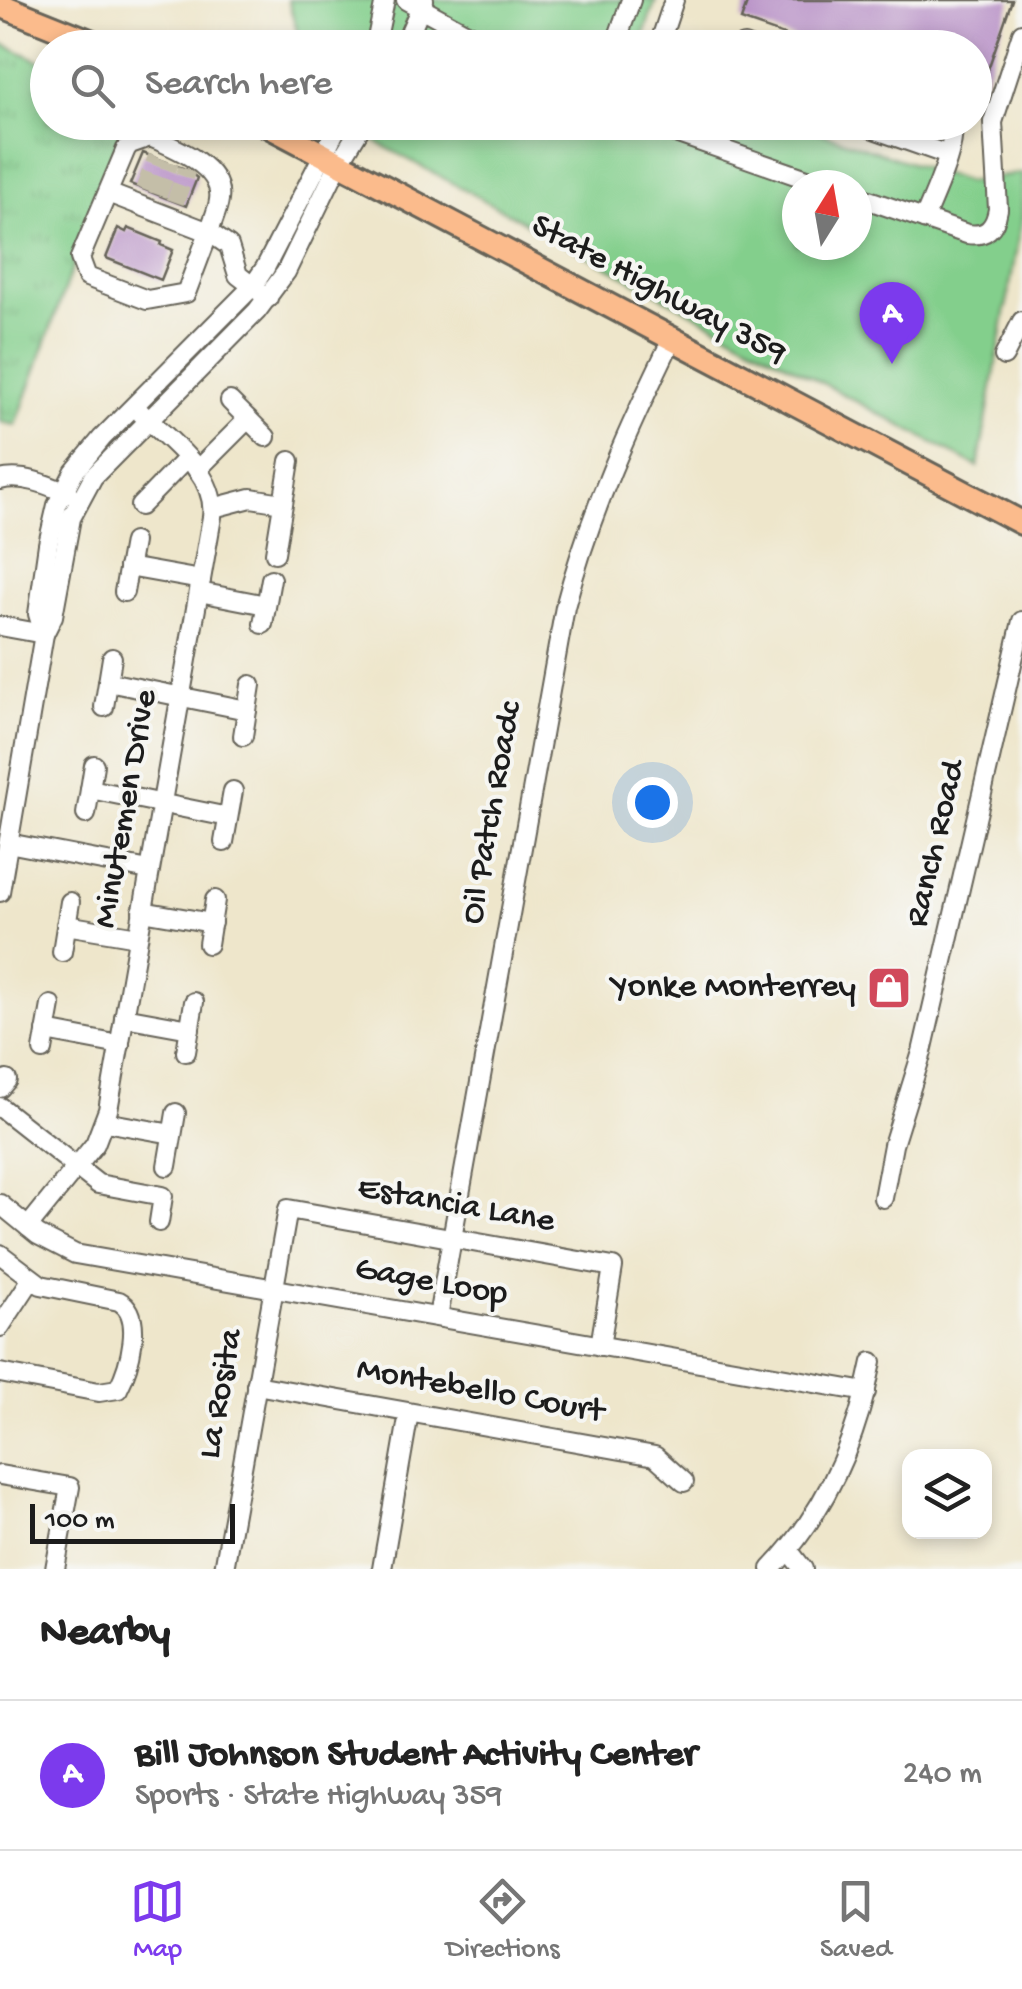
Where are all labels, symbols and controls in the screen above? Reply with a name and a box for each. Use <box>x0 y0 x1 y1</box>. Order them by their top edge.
search box <box>30 30 992 140</box>
icon: search <box>65 58 120 113</box>
text: Search here <box>145 63 332 107</box>
north arrow <box>782 170 872 260</box>
street label: State Highway 359 <box>523 206 793 376</box>
pin: A <box>860 282 924 364</box>
street label: Minutemen Drive <box>86 686 168 931</box>
street label: Oil Patch Roadc <box>453 698 533 927</box>
street label: Ranch Road <box>898 754 977 931</box>
your location <box>627 777 678 828</box>
shop icon: Yonke Monterrey <box>866 965 912 1011</box>
place label: Yonke Monterrey <box>609 968 856 1009</box>
street label: Estancia Lane <box>354 1169 559 1244</box>
street label: Gage Loop <box>352 1249 510 1317</box>
street label: La Rosita <box>190 1324 254 1462</box>
street label: Montebello Court <box>353 1350 609 1434</box>
map controls <box>902 1449 992 1539</box>
button: layers <box>902 1449 992 1539</box>
scale bar <box>30 1499 235 1544</box>
text: 100 m <box>45 1505 115 1538</box>
text: Nearby <box>40 1610 170 1659</box>
text: Bill Johnson Student Activity Center <box>135 1734 697 1778</box>
text: A <box>63 1756 82 1794</box>
text: 240 m <box>903 1756 982 1794</box>
text: Sports · State Highway 359 <box>135 1778 502 1816</box>
tab: Map <box>130 1874 185 1967</box>
tab: Directions <box>446 1874 560 1967</box>
tab: Saved <box>820 1874 892 1967</box>

